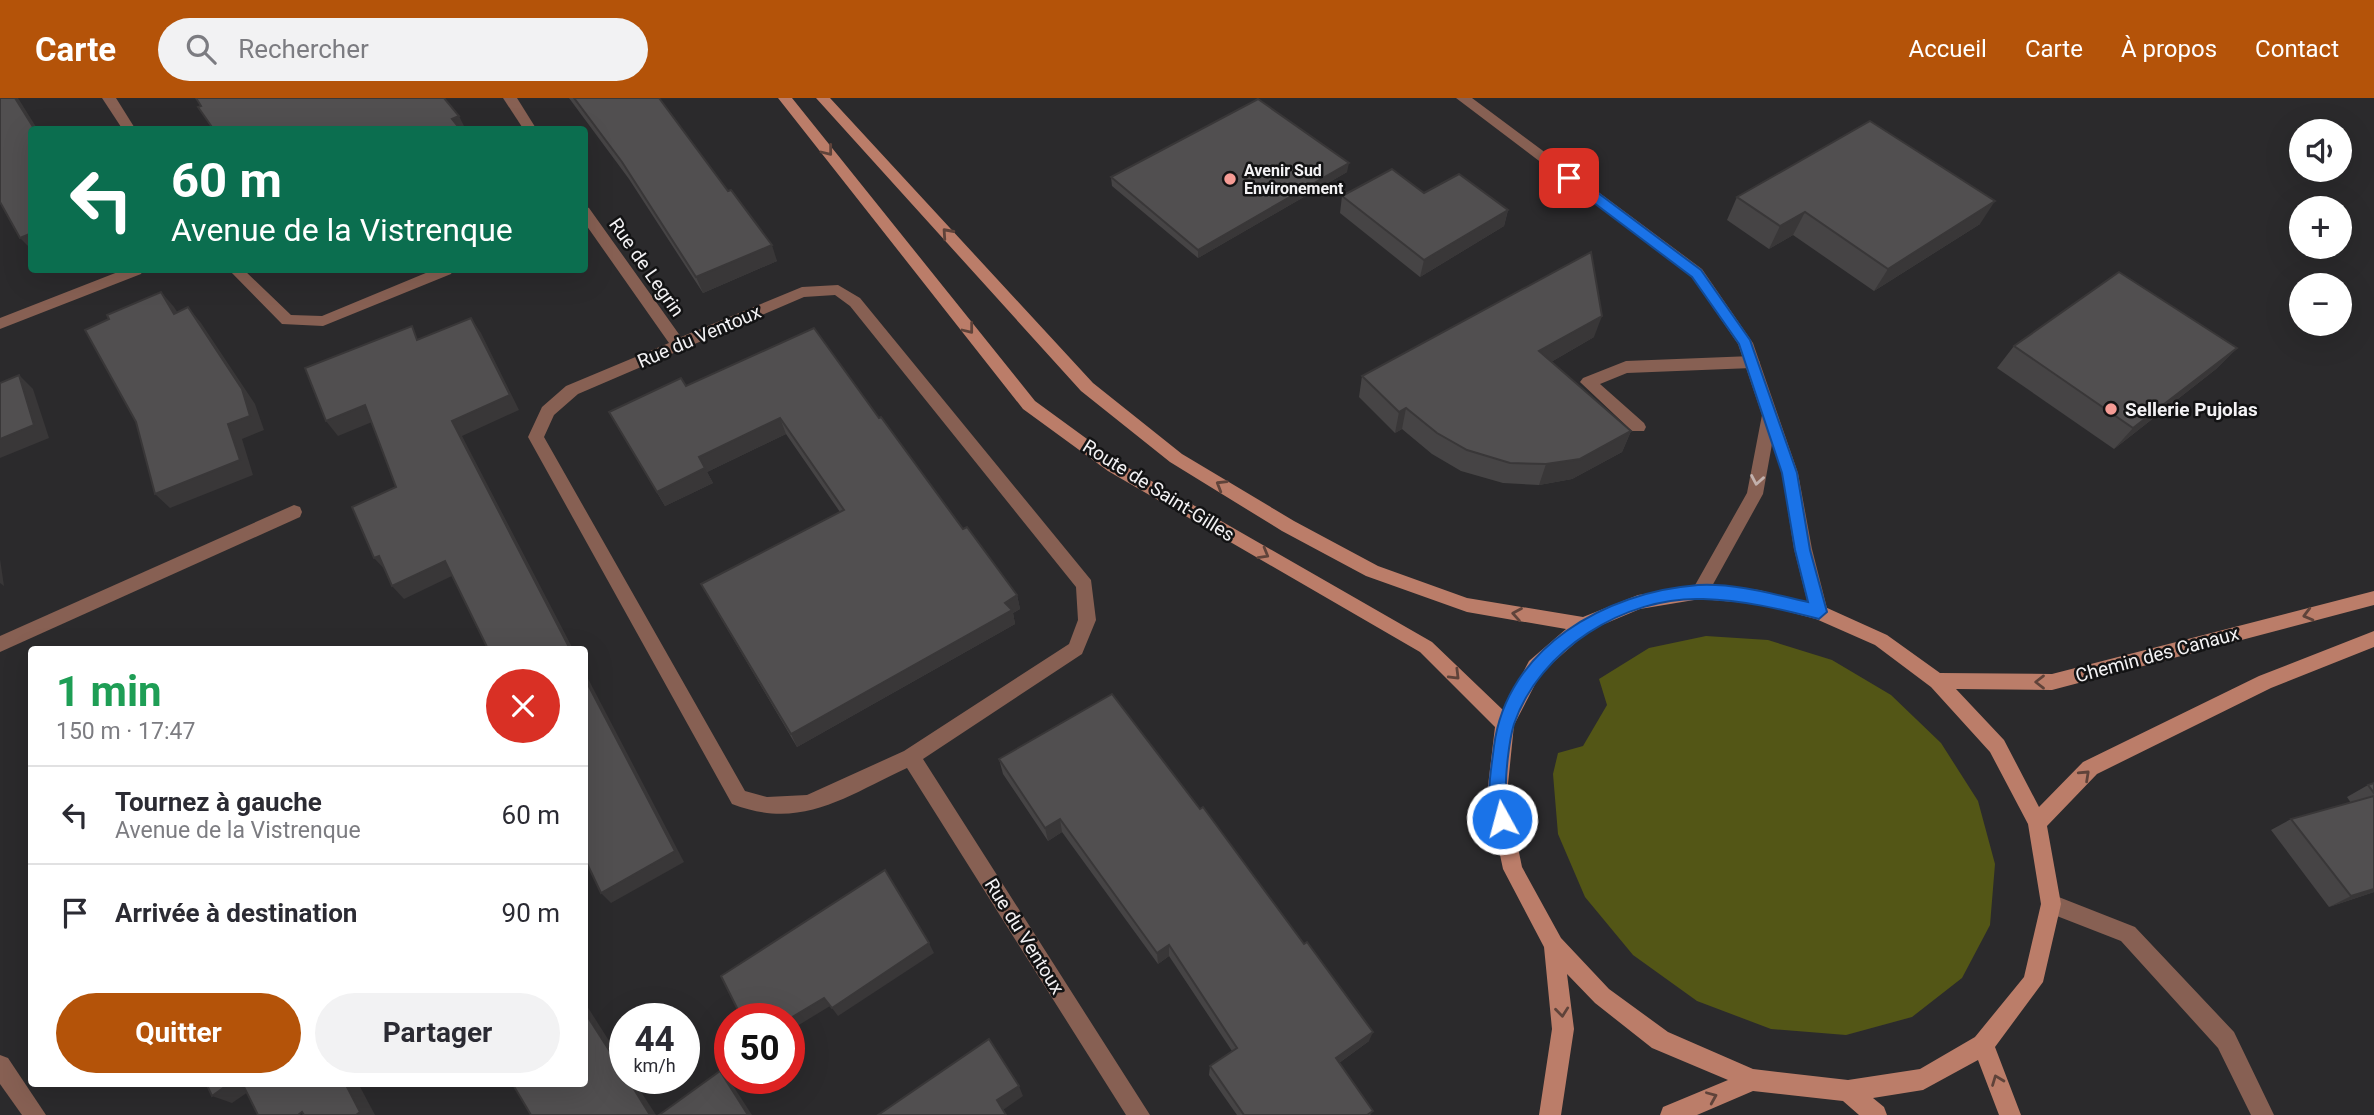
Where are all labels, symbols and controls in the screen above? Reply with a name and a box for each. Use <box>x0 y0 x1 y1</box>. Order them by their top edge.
search box <box>158 18 648 81</box>
text: Carte <box>35 30 116 69</box>
icon: search <box>182 30 220 68</box>
text: Rechercher <box>238 34 369 64</box>
text: Accueil <box>1908 35 1987 63</box>
text: Carte <box>2025 35 2083 63</box>
text: À propos <box>2121 35 2217 63</box>
text: Contact <box>2255 35 2339 63</box>
map controls <box>2289 119 2352 336</box>
button: sound <box>2289 119 2352 182</box>
one-way arrow <box>819 144 832 156</box>
pin <box>1539 148 1599 208</box>
text: 60 m <box>171 152 282 209</box>
icon: left <box>56 154 147 245</box>
icon: arrive <box>1550 159 1588 197</box>
place label: Avenir Sud Environement <box>1244 161 1344 198</box>
marker: Avenir Sud Environement <box>1222 171 1238 187</box>
button: + <box>2289 196 2352 259</box>
text: Avenue de la Vistrenque <box>171 211 513 249</box>
street label: Rue de Legrin <box>604 214 689 321</box>
one-way arrow <box>942 228 955 241</box>
button: − <box>2289 273 2352 336</box>
street label: Rue du Ventoux <box>634 300 765 373</box>
one-way arrow <box>961 322 974 334</box>
place label: Sellerie Pujolas <box>2125 398 2258 421</box>
marker: Sellerie Pujolas <box>2103 401 2119 417</box>
street label: Route de Saint-Gilles <box>1079 434 1239 546</box>
one-way arrow <box>1750 474 1765 486</box>
one-way arrow <box>1215 481 1228 494</box>
one-way arrow <box>1256 545 1269 558</box>
one-way arrow <box>1511 607 1523 622</box>
one-way arrow <box>2302 607 2314 621</box>
street label: Chemin des Canaux <box>2073 621 2242 687</box>
text: 1 min <box>56 667 162 716</box>
one-way arrow <box>1446 667 1459 680</box>
button: close <box>486 669 560 743</box>
one-way arrow <box>2034 674 2045 690</box>
text: 150 m · 17:47 <box>56 718 195 745</box>
one-way arrow <box>2077 770 2090 783</box>
position arrow <box>1465 782 1539 856</box>
text: Tournez à gauche <box>115 787 322 817</box>
icon: left <box>56 796 94 834</box>
text: 60 m <box>502 800 560 830</box>
text: Avenue de la Vistrenque <box>115 817 361 844</box>
street label: Rue du Ventoux <box>980 874 1070 999</box>
icon: arrive <box>56 894 94 932</box>
text: Arrivée à destination <box>115 898 357 928</box>
text: 90 m <box>502 898 560 928</box>
button: Quitter <box>56 993 301 1073</box>
button: Partager <box>315 993 560 1073</box>
speed limit sign: 50 <box>714 1003 805 1094</box>
one-way arrow <box>1554 1007 1569 1018</box>
text: 44 <box>634 1019 675 1060</box>
text: km/h <box>633 1055 676 1076</box>
one-way arrow <box>1991 1074 2005 1087</box>
one-way arrow <box>1705 1092 1717 1106</box>

